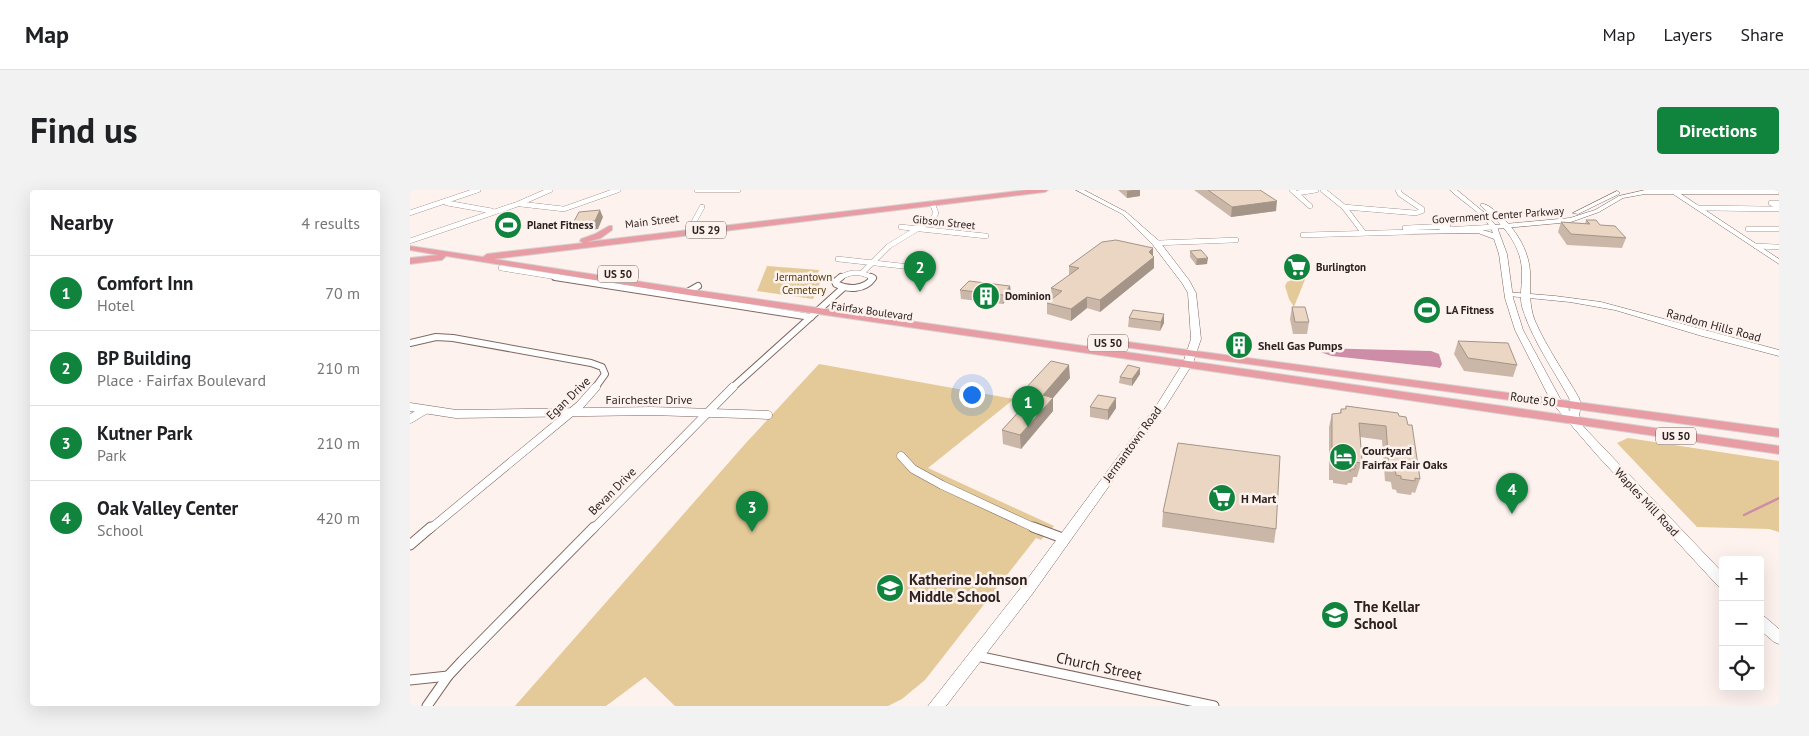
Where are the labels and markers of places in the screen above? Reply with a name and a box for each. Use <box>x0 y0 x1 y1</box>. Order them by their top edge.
sports icon: Planet Fitness <box>493 210 523 240</box>
place label: Planet Fitness <box>527 218 594 232</box>
pin: 2 <box>904 251 936 292</box>
supermarket icon: Burlington <box>1282 252 1312 282</box>
place label: Burlington <box>1316 260 1366 274</box>
building icon: Dominion <box>971 281 1001 311</box>
place label: Dominion <box>1005 289 1051 303</box>
sports icon: LA Fitness <box>1412 295 1442 325</box>
place label: LA Fitness <box>1446 303 1494 317</box>
building icon: Shell Gas Pumps <box>1224 330 1254 360</box>
place label: Shell Gas Pumps <box>1258 338 1342 353</box>
pin: 1 <box>1012 386 1044 427</box>
hotel icon: Courtyard Fairfax Fair Oaks <box>1328 442 1358 472</box>
place label: Courtyard Fairfax Fair Oaks <box>1362 443 1448 472</box>
pin: 4 <box>1496 473 1528 514</box>
supermarket icon: H Mart <box>1207 483 1237 513</box>
pin: 3 <box>736 491 768 532</box>
place label: H Mart <box>1241 491 1277 506</box>
place label: Katherine Johnson Middle School <box>909 570 1027 606</box>
school or university icon: Katherine Johnson Middle School <box>875 573 905 603</box>
place label: The Kellar School <box>1354 597 1421 633</box>
school or university icon: The Kellar School <box>1320 600 1350 630</box>

